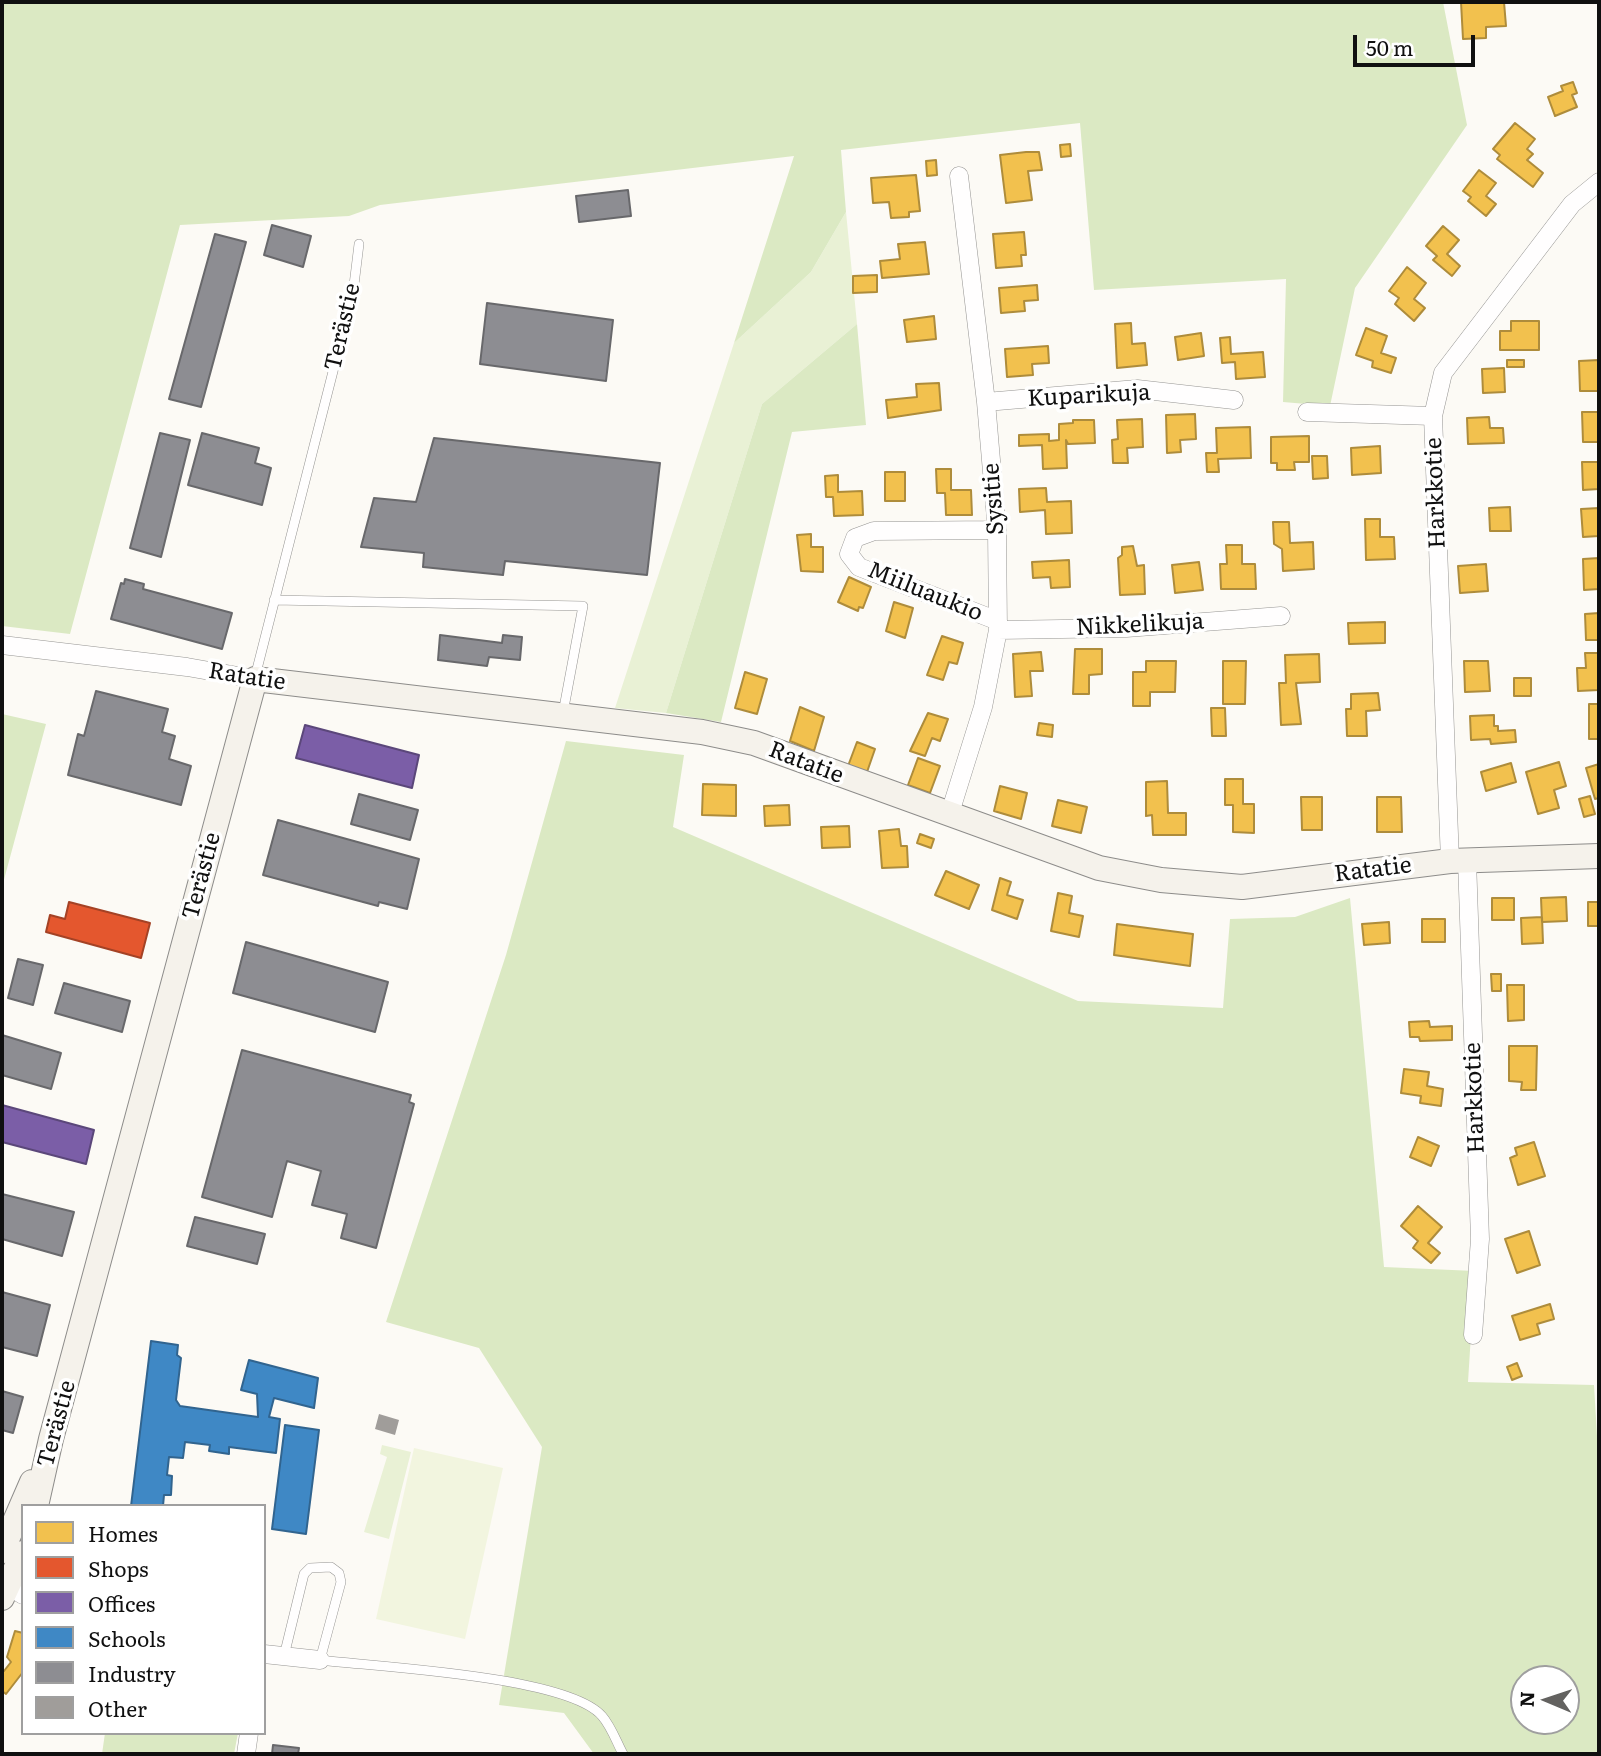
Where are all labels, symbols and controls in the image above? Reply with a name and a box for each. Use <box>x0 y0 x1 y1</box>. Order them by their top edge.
scale bar <box>1356 21 1478 65</box>
text: 50 m <box>1366 31 1413 62</box>
street label: Terästie <box>320 280 366 374</box>
street label: Kuparikuja <box>1027 379 1151 413</box>
street label: Harkkotie <box>1420 437 1452 549</box>
street label: Sysitie <box>978 462 1010 536</box>
street label: Miiluaukio <box>863 556 987 628</box>
street label: Nikkelikuja <box>1075 608 1205 642</box>
street label: Ratatie <box>206 657 288 697</box>
street label: Ratatie <box>765 736 847 790</box>
street label: Terästie <box>177 829 227 923</box>
street label: Ratatie <box>1333 852 1413 888</box>
street label: Harkkotie <box>1459 1042 1491 1154</box>
street label: Terästie <box>32 1377 82 1471</box>
legend <box>21 1504 266 1735</box>
text: Homes <box>88 1517 158 1548</box>
text: Shops <box>88 1552 149 1583</box>
text: Offices <box>88 1587 155 1618</box>
text: Schools <box>88 1622 166 1653</box>
text: Industry <box>88 1657 176 1688</box>
north arrow <box>1510 1665 1580 1735</box>
text: N <box>1512 1691 1540 1708</box>
text: Other <box>88 1692 147 1723</box>

